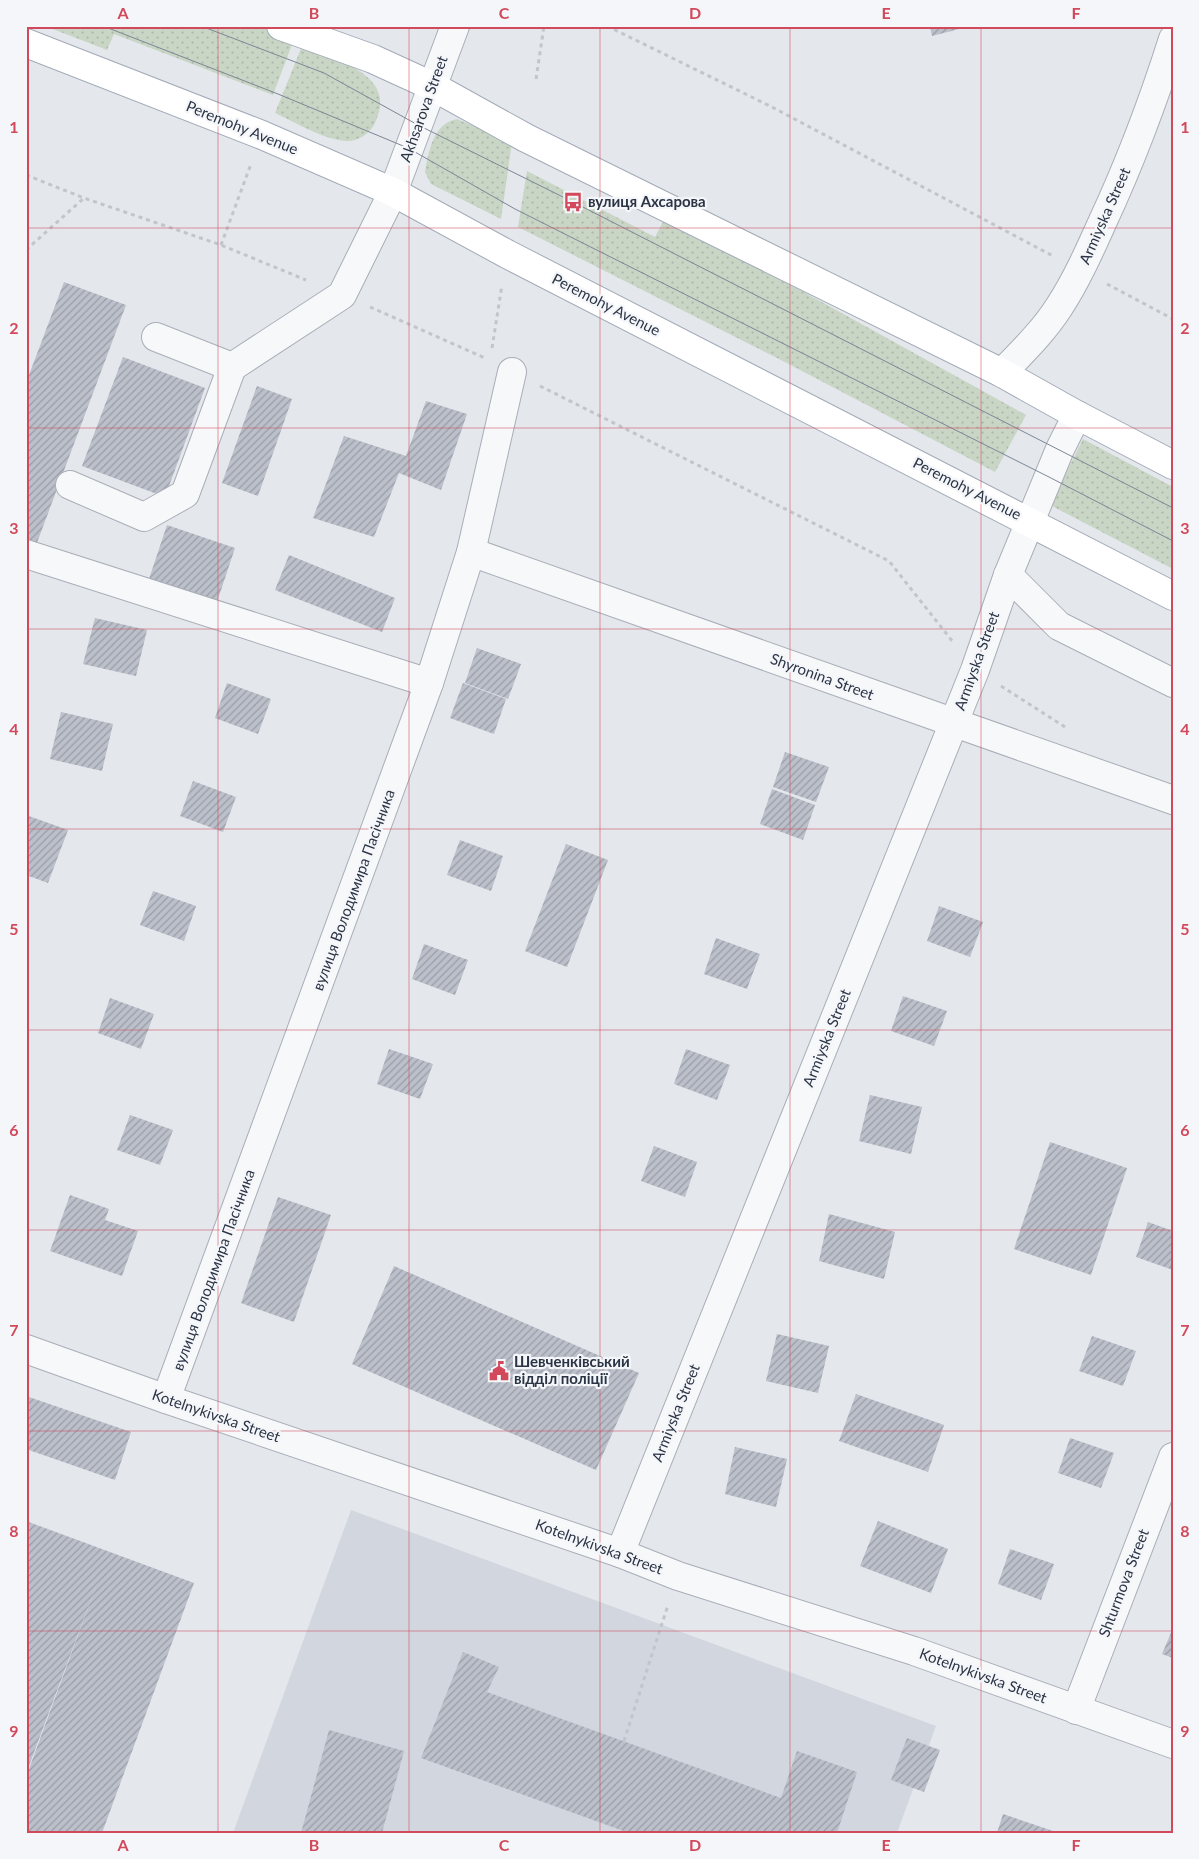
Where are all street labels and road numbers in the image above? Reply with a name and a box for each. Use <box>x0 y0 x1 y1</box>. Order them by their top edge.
street label: Akhsarova Street <box>395 52 451 164</box>
street label: Peremohy Avenue <box>184 96 301 158</box>
street label: Armiyska Street <box>1075 164 1134 267</box>
street label: Peremohy Avenue <box>549 269 664 339</box>
street label: Peremohy Avenue <box>910 453 1025 523</box>
street label: Armiyska Street <box>950 608 1003 713</box>
street label: Shyronina Street <box>768 649 877 703</box>
street label: вулиця Володимира Пасічника <box>308 787 398 993</box>
street label: Armiyska Street <box>798 985 854 1089</box>
street label: вулиця Володимира Пасічника <box>168 1167 258 1373</box>
street label: Armiyska Street <box>647 1360 703 1464</box>
street label: Kotelnykivska Street <box>150 1385 283 1446</box>
street label: Kotelnykivska Street <box>533 1515 666 1578</box>
street label: Shturmova Street <box>1094 1525 1152 1639</box>
street label: Kotelnykivska Street <box>917 1644 1050 1707</box>

